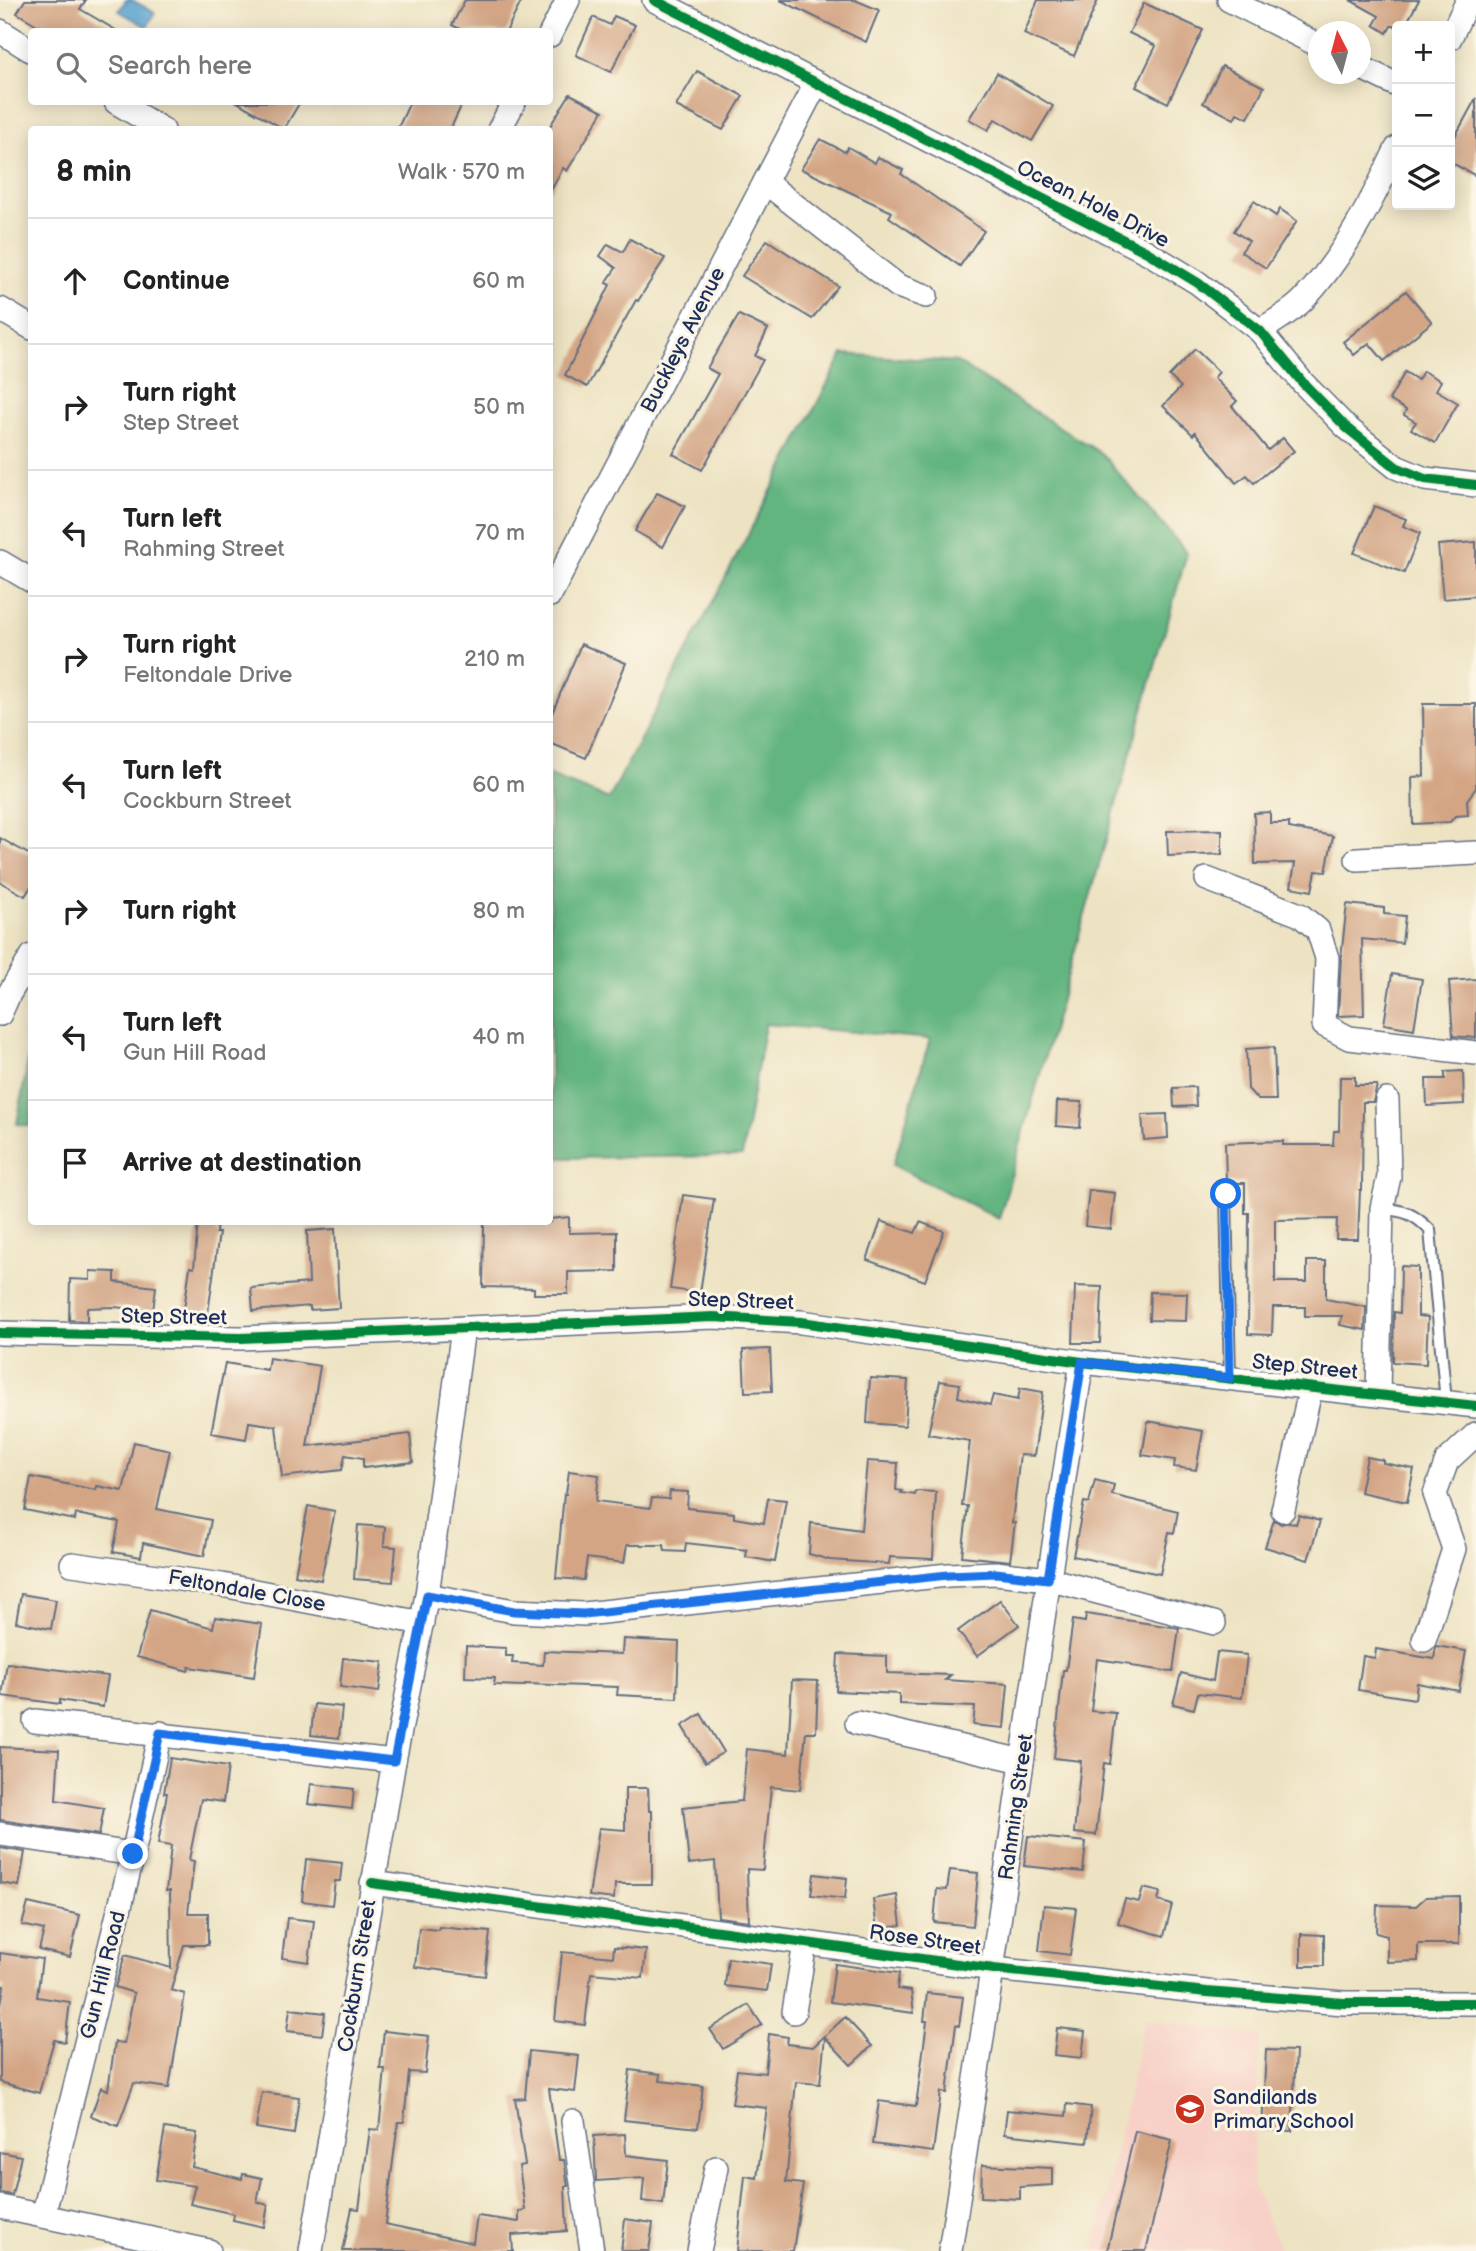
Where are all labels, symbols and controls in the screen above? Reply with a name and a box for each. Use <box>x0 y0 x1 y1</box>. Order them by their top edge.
north arrow <box>1308 21 1371 84</box>
map controls <box>1392 21 1455 210</box>
button: + <box>1392 21 1455 84</box>
search box <box>28 28 553 105</box>
icon: search <box>52 48 90 86</box>
text: Search here <box>108 51 252 82</box>
button: − <box>1392 84 1455 147</box>
button: layers <box>1392 147 1455 210</box>
text: 8 min <box>56 154 132 190</box>
street label: Ocean Hole Drive <box>1012 155 1174 253</box>
text: Walk · 570 m <box>398 158 525 186</box>
icon: ahead <box>56 262 94 300</box>
street label: Buckleys Avenue <box>636 263 730 417</box>
text: Continue <box>123 266 230 297</box>
text: 60 m <box>472 267 525 295</box>
text: Turn right <box>123 378 236 409</box>
icon: right <box>56 388 94 426</box>
text: 50 m <box>473 393 525 421</box>
text: Step Street <box>123 409 239 437</box>
text: Turn left <box>123 504 222 535</box>
icon: left <box>56 514 94 552</box>
text: 70 m <box>475 519 525 547</box>
text: Rahming Street <box>123 535 285 563</box>
text: Turn right <box>123 630 236 661</box>
icon: right <box>56 640 94 678</box>
text: 210 m <box>464 645 525 673</box>
text: Feltondale Drive <box>123 661 292 689</box>
text: Turn left <box>123 756 222 787</box>
icon: left <box>56 766 94 804</box>
text: 60 m <box>472 771 525 799</box>
text: Cockburn Street <box>123 787 292 815</box>
icon: right <box>56 892 94 930</box>
text: Turn right <box>123 896 236 927</box>
text: 80 m <box>473 897 525 925</box>
text: Turn left <box>123 1008 222 1039</box>
icon: left <box>56 1018 94 1056</box>
text: 40 m <box>472 1023 525 1051</box>
text: Gun Hill Road <box>123 1039 267 1067</box>
icon: arrive <box>56 1144 94 1182</box>
text: Arrive at destination <box>123 1148 362 1179</box>
route start <box>1210 1178 1241 1209</box>
street label: Step Street <box>688 1287 795 1315</box>
street label: Step Street <box>121 1304 228 1330</box>
street label: Step Street <box>1251 1349 1360 1385</box>
street label: Feltondale Close <box>166 1565 328 1617</box>
street label: Rahming Street <box>993 1732 1039 1882</box>
route end <box>117 1838 148 1869</box>
street label: Cockburn Street <box>333 1897 381 2054</box>
street label: Gun Hill Road <box>75 1908 131 2042</box>
street label: Rose Street <box>867 1920 983 1960</box>
place label: Sandilands Primary School <box>1213 2085 1354 2134</box>
school or university icon: Sandilands Primary School <box>1173 2092 1207 2126</box>

